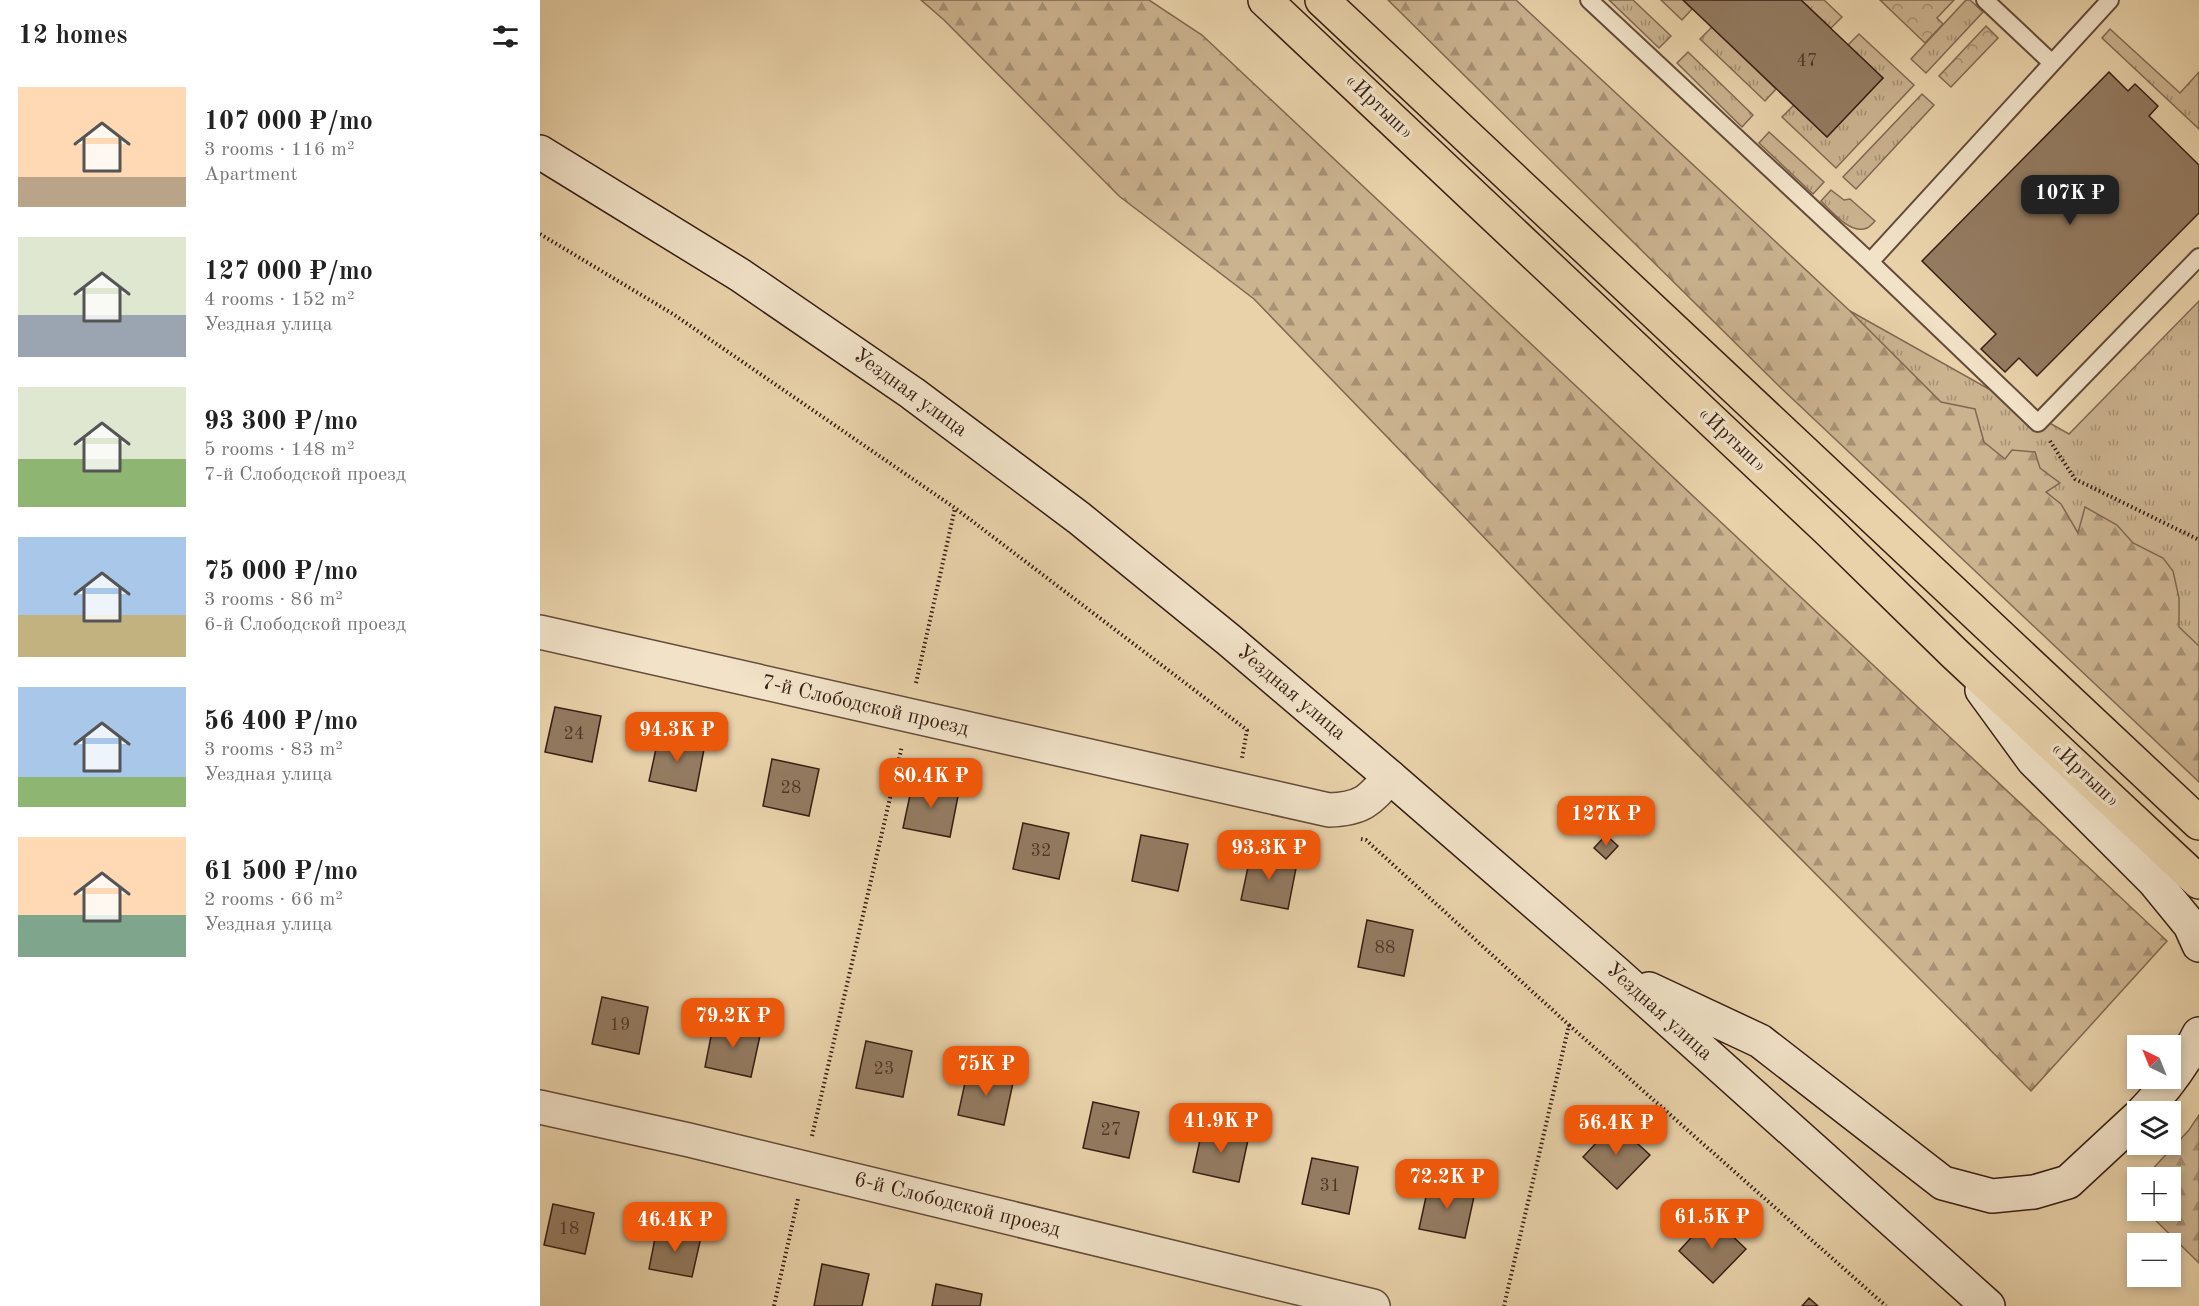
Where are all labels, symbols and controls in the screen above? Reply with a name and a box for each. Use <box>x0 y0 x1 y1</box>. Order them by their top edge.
icon: filters <box>489 20 522 53</box>
text: 12 homes <box>18 23 127 49</box>
house number: 47 <box>1797 52 1817 70</box>
street label: «Иртыш» <box>1340 70 1418 144</box>
text: 107 000 ₽/mo <box>204 109 373 135</box>
icon: home <box>66 111 138 183</box>
text: 3 rooms · 116 m² <box>204 140 354 160</box>
text: Apartment <box>204 165 298 185</box>
pin: 107K ₽ <box>2021 175 2119 226</box>
text: 107K ₽ <box>2035 184 2105 204</box>
text: 127 000 ₽/mo <box>204 259 373 285</box>
icon: home <box>66 261 138 333</box>
text: 4 rooms · 152 m² <box>204 290 354 310</box>
text: Уездная улица <box>204 315 333 335</box>
street label: Уездная улица <box>849 345 971 441</box>
street label: «Иртыш» <box>1693 403 1771 477</box>
text: 93 300 ₽/mo <box>204 409 358 435</box>
icon: home <box>66 411 138 483</box>
text: 5 rooms · 148 m² <box>204 440 354 460</box>
text: 7-й Слободской проезд <box>204 465 406 485</box>
text: 75 000 ₽/mo <box>204 559 358 585</box>
icon: home <box>66 561 138 633</box>
text: 3 rooms · 86 m² <box>204 590 343 610</box>
text: 6-й Слободской проезд <box>204 615 406 635</box>
street label: Уездная улица <box>1233 642 1349 744</box>
street label: 7-й Слободской проезд <box>759 672 971 740</box>
text: 56 400 ₽/mo <box>204 709 358 735</box>
icon: home <box>66 711 138 783</box>
pin: 94.3K ₽ <box>622 712 732 763</box>
text: 94.3K ₽ <box>639 721 715 741</box>
house number: 24 <box>564 725 584 743</box>
street label: «Иртыш» <box>2046 738 2124 812</box>
text: 3 rooms · 83 m² <box>204 740 343 760</box>
pin: 80.4K ₽ <box>876 758 986 809</box>
text: Уездная улица <box>204 765 333 785</box>
text: 80.4K ₽ <box>893 767 969 787</box>
house number: 28 <box>781 779 801 797</box>
pin: 127K ₽ <box>1557 796 1655 847</box>
text: 127K ₽ <box>1571 805 1641 825</box>
pin: 93.3K ₽ <box>1214 830 1324 881</box>
text: 93.3K ₽ <box>1231 839 1307 859</box>
house number: 32 <box>1031 842 1051 860</box>
text: 61 500 ₽/mo <box>204 859 358 885</box>
icon: home <box>66 861 138 933</box>
text: 2 rooms · 66 m² <box>204 890 343 910</box>
text: Уездная улица <box>204 915 333 935</box>
house number: 88 <box>1375 939 1395 957</box>
street label: Уездная улица <box>1602 959 1716 1065</box>
pin: 79.2K ₽ <box>678 998 788 1049</box>
text: 79.2K ₽ <box>695 1007 771 1027</box>
house number: 19 <box>610 1016 630 1034</box>
north arrow <box>2127 1035 2181 1089</box>
map controls <box>2127 1035 2181 1287</box>
pin: 75K ₽ <box>944 1046 1028 1097</box>
text: 75K ₽ <box>957 1055 1015 1075</box>
house number: 23 <box>874 1060 894 1078</box>
button: layers <box>2127 1101 2181 1155</box>
pin: 41.9K ₽ <box>1166 1103 1276 1154</box>
pin: 56.4K ₽ <box>1561 1105 1671 1156</box>
text: 41.9K ₽ <box>1183 1112 1259 1132</box>
text: 56.4K ₽ <box>1578 1114 1654 1134</box>
house number: 27 <box>1101 1121 1121 1139</box>
pin: 72.2K ₽ <box>1392 1159 1502 1210</box>
button: + <box>2127 1167 2181 1221</box>
text: 72.2K ₽ <box>1409 1168 1485 1188</box>
street label: 6-й Слободской проезд <box>852 1169 1063 1241</box>
house number: 31 <box>1320 1177 1340 1195</box>
pin: 61.5K ₽ <box>1657 1199 1767 1250</box>
pin: 46.4K ₽ <box>620 1202 730 1253</box>
text: 61.5K ₽ <box>1674 1208 1750 1228</box>
text: 46.4K ₽ <box>637 1211 713 1231</box>
house number: 18 <box>559 1220 579 1238</box>
button: − <box>2127 1233 2181 1287</box>

